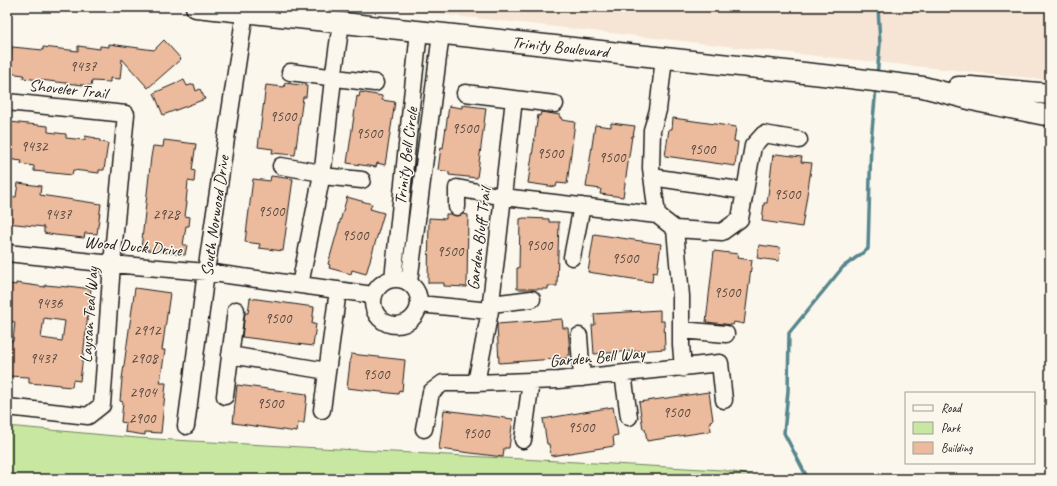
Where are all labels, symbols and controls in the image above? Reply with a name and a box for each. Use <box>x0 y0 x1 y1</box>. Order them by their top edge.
street label: Trinity Boulevard <box>511 31 613 63</box>
house number: 9437 <box>69 57 98 76</box>
street label: Shoveler Trail <box>28 74 111 104</box>
street label: Trinity Bell Circle <box>390 104 423 206</box>
house number: 9500 <box>269 107 298 126</box>
house number: 9500 <box>451 119 480 138</box>
house number: 9500 <box>355 124 384 143</box>
house number: 9432 <box>20 137 49 156</box>
house number: 9500 <box>688 140 717 159</box>
house number: 9500 <box>536 144 565 163</box>
house number: 9500 <box>598 148 627 167</box>
street label: South Norwood Drive <box>196 153 234 278</box>
street label: Garden Bluff Trail <box>462 183 496 291</box>
house number: 9500 <box>773 185 802 204</box>
house number: 9500 <box>257 202 286 221</box>
house number: 9437 <box>44 205 73 224</box>
house number: 2928 <box>152 205 181 224</box>
house number: 9500 <box>341 226 370 245</box>
street label: Wood Duck Drive <box>83 231 184 261</box>
house number: 9500 <box>525 236 554 255</box>
house number: 9500 <box>436 242 465 261</box>
house number: 9500 <box>611 249 640 268</box>
street label: Laysan Teal Way <box>75 265 103 364</box>
house number: 9500 <box>713 283 742 302</box>
house number: 9436 <box>35 294 64 313</box>
house number: 9500 <box>264 309 293 328</box>
house number: 2912 <box>133 321 162 340</box>
street label: Garden Bell Way <box>549 342 647 372</box>
house number: 9437 <box>29 349 58 368</box>
house number: 2908 <box>130 349 159 368</box>
house number: 9500 <box>362 365 391 384</box>
house number: 2904 <box>129 383 158 402</box>
legend <box>905 392 1035 464</box>
house number: 9500 <box>256 394 285 413</box>
text: Road <box>941 400 963 416</box>
house number: 9500 <box>662 403 691 422</box>
house number: 2900 <box>128 409 157 428</box>
house number: 9500 <box>567 418 596 437</box>
text: Park <box>941 420 962 436</box>
house number: 9500 <box>462 424 491 443</box>
text: Building <box>941 440 973 456</box>

